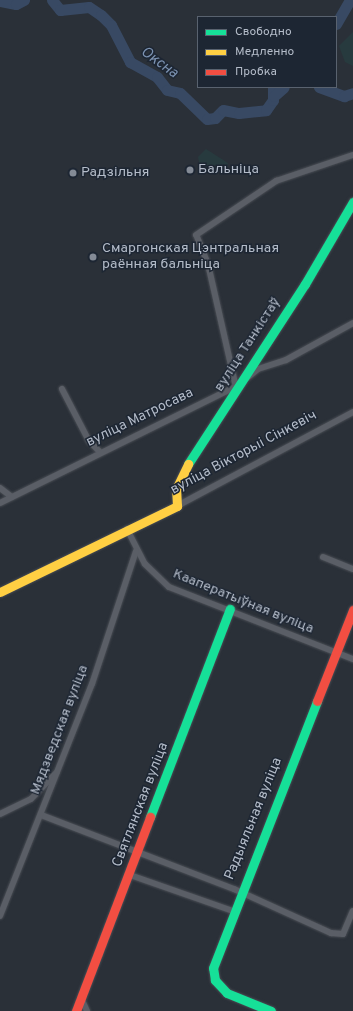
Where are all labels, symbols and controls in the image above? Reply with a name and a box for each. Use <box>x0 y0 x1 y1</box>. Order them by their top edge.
legend <box>197 16 337 88</box>
text: Свободно <box>235 24 292 40</box>
water label: Оксна <box>137 43 181 83</box>
text: Медленно <box>235 44 294 60</box>
text: Пробка <box>235 64 277 80</box>
place label: Бальніца <box>198 162 259 178</box>
place label: Радзільня <box>81 165 150 181</box>
marker: Бальніца <box>185 165 195 175</box>
marker: Радзільня <box>68 168 78 178</box>
place label: Смаргонская Цэнтральная раённая бальніца <box>102 241 279 274</box>
marker: Смаргонская Цэнтральная раённая бальніца <box>87 251 99 263</box>
street label: вуліца Танкістаў <box>211 295 285 395</box>
street label: вуліца Матросава <box>84 385 196 451</box>
street label: вуліца Вікторыі Сінкевіч <box>168 407 320 499</box>
street label: Кааператыўная вуліца <box>170 566 316 638</box>
street label: Мядзведская вуліца <box>28 663 92 797</box>
street label: Святлянская вуліца <box>109 740 173 870</box>
street label: Радыяльная вуліца <box>222 755 286 883</box>

